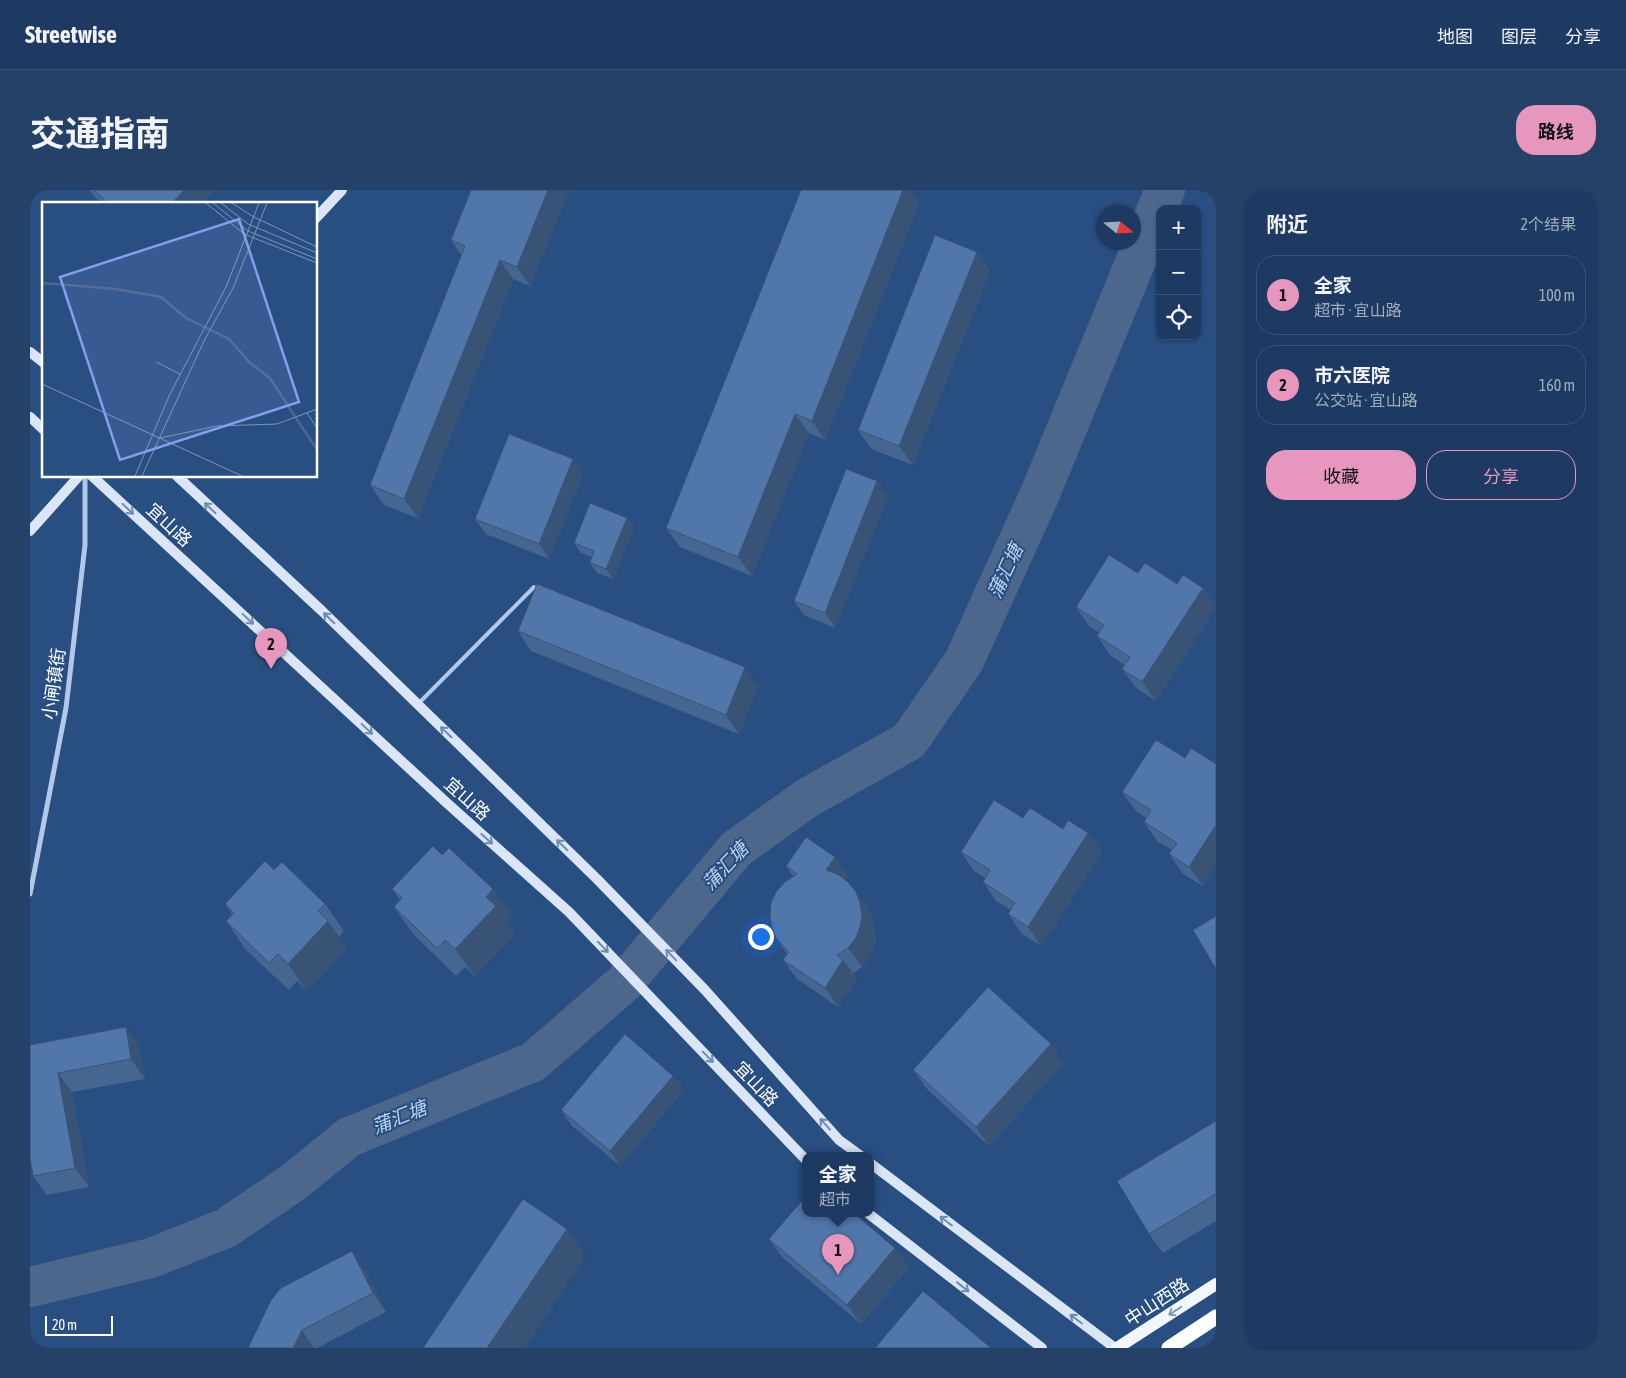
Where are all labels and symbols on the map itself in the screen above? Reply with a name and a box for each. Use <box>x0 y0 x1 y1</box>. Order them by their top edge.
inset map <box>42 202 318 478</box>
north arrow <box>1096 205 1141 250</box>
street label: 宜山路 <box>142 499 196 551</box>
one-way arrow <box>204 502 217 514</box>
one-way arrow <box>122 503 134 515</box>
water label: 蒲汇塘 <box>983 538 1028 601</box>
one-way arrow <box>323 612 335 625</box>
one-way arrow <box>241 613 254 625</box>
pin: 2 <box>255 628 287 669</box>
street label: 小闸镇街 <box>38 647 69 721</box>
one-way arrow <box>361 723 374 735</box>
one-way arrow <box>439 726 452 738</box>
street label: 宜山路 <box>440 773 494 824</box>
one-way arrow <box>481 833 494 845</box>
water label: 蒲汇塘 <box>698 835 755 894</box>
one-way arrow <box>556 839 569 851</box>
your location <box>748 924 774 950</box>
one-way arrow <box>597 941 609 954</box>
one-way arrow <box>665 949 677 961</box>
one-way arrow <box>702 1050 714 1063</box>
street label: 宜山路 <box>730 1057 783 1110</box>
water label: 蒲汇塘 <box>368 1095 432 1138</box>
one-way arrow <box>819 1117 831 1130</box>
one-way arrow <box>940 1215 953 1226</box>
pin: 1 <box>822 1234 854 1275</box>
street label: 中山西路 <box>1121 1273 1193 1330</box>
one-way arrow <box>956 1281 969 1292</box>
one-way arrow <box>1168 1306 1182 1316</box>
scale bar <box>45 1313 112 1336</box>
one-way arrow <box>1070 1313 1083 1324</box>

